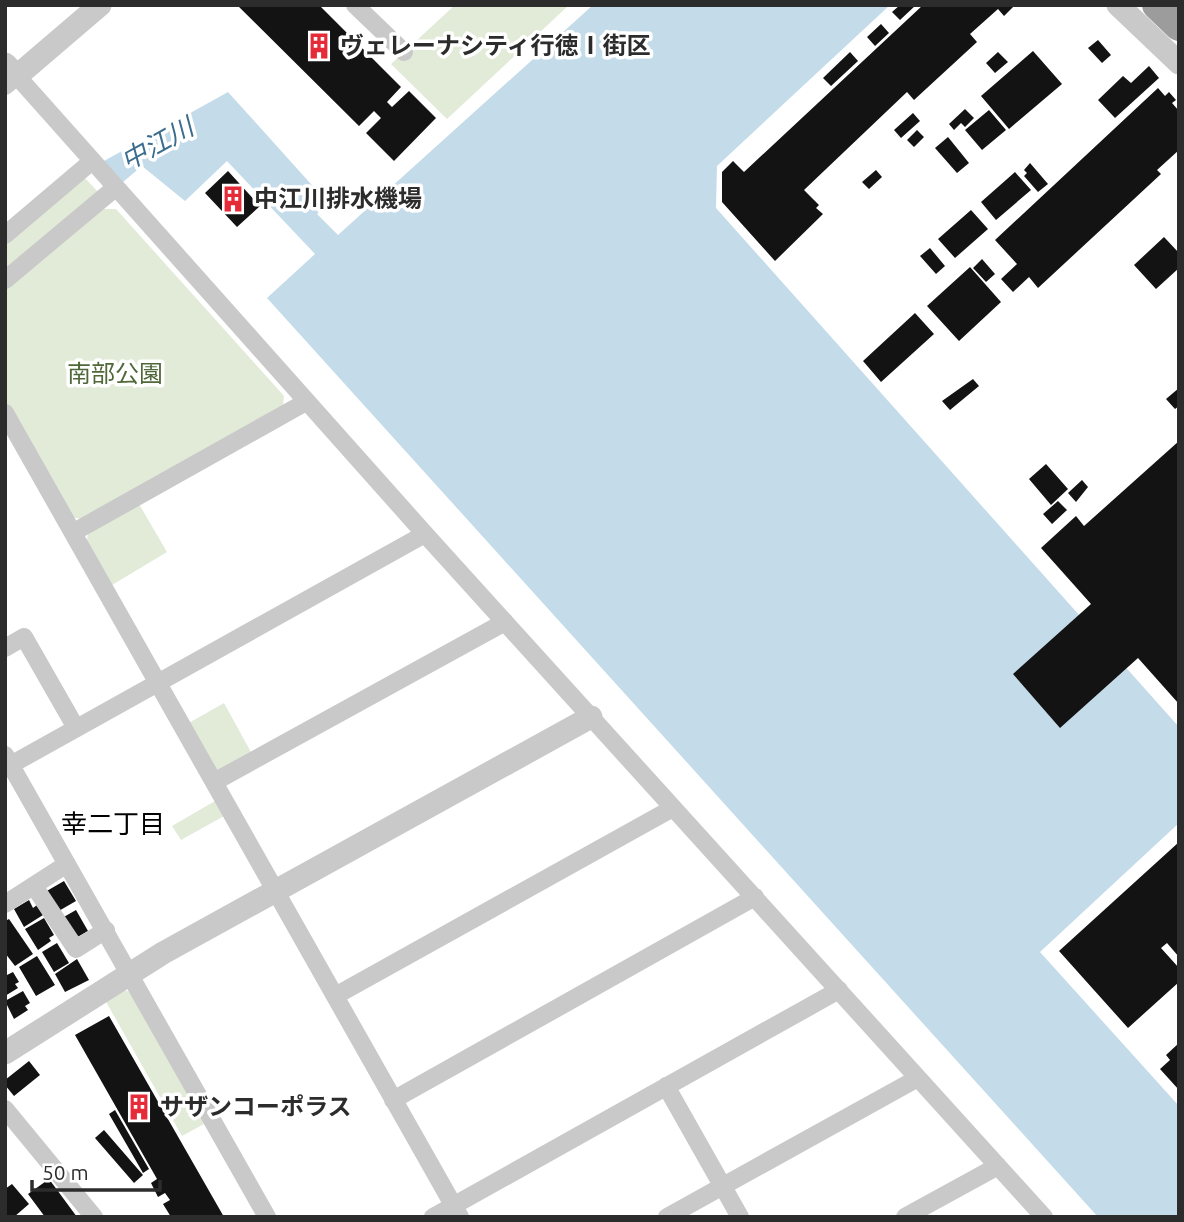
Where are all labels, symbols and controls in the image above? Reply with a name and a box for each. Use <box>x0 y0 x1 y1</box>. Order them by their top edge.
building icon: ヴェレーナシティ行徳Ⅰ街区 <box>304 31 334 61</box>
place label: ヴェレーナシティ行徳Ⅰ街区 <box>340 32 651 59</box>
water label: 中江川 <box>116 111 201 175</box>
building icon: 中江川排水機場 <box>218 184 248 214</box>
place label: 中江川排水機場 <box>254 185 422 212</box>
park label: 南部公園 <box>67 360 163 387</box>
district label: 幸二丁目 <box>61 809 165 838</box>
building icon: サザンコーポラス <box>124 1092 154 1122</box>
place label: サザンコーポラス <box>160 1093 352 1120</box>
scale bar <box>32 1148 159 1192</box>
text: 50 m <box>42 1160 89 1184</box>

